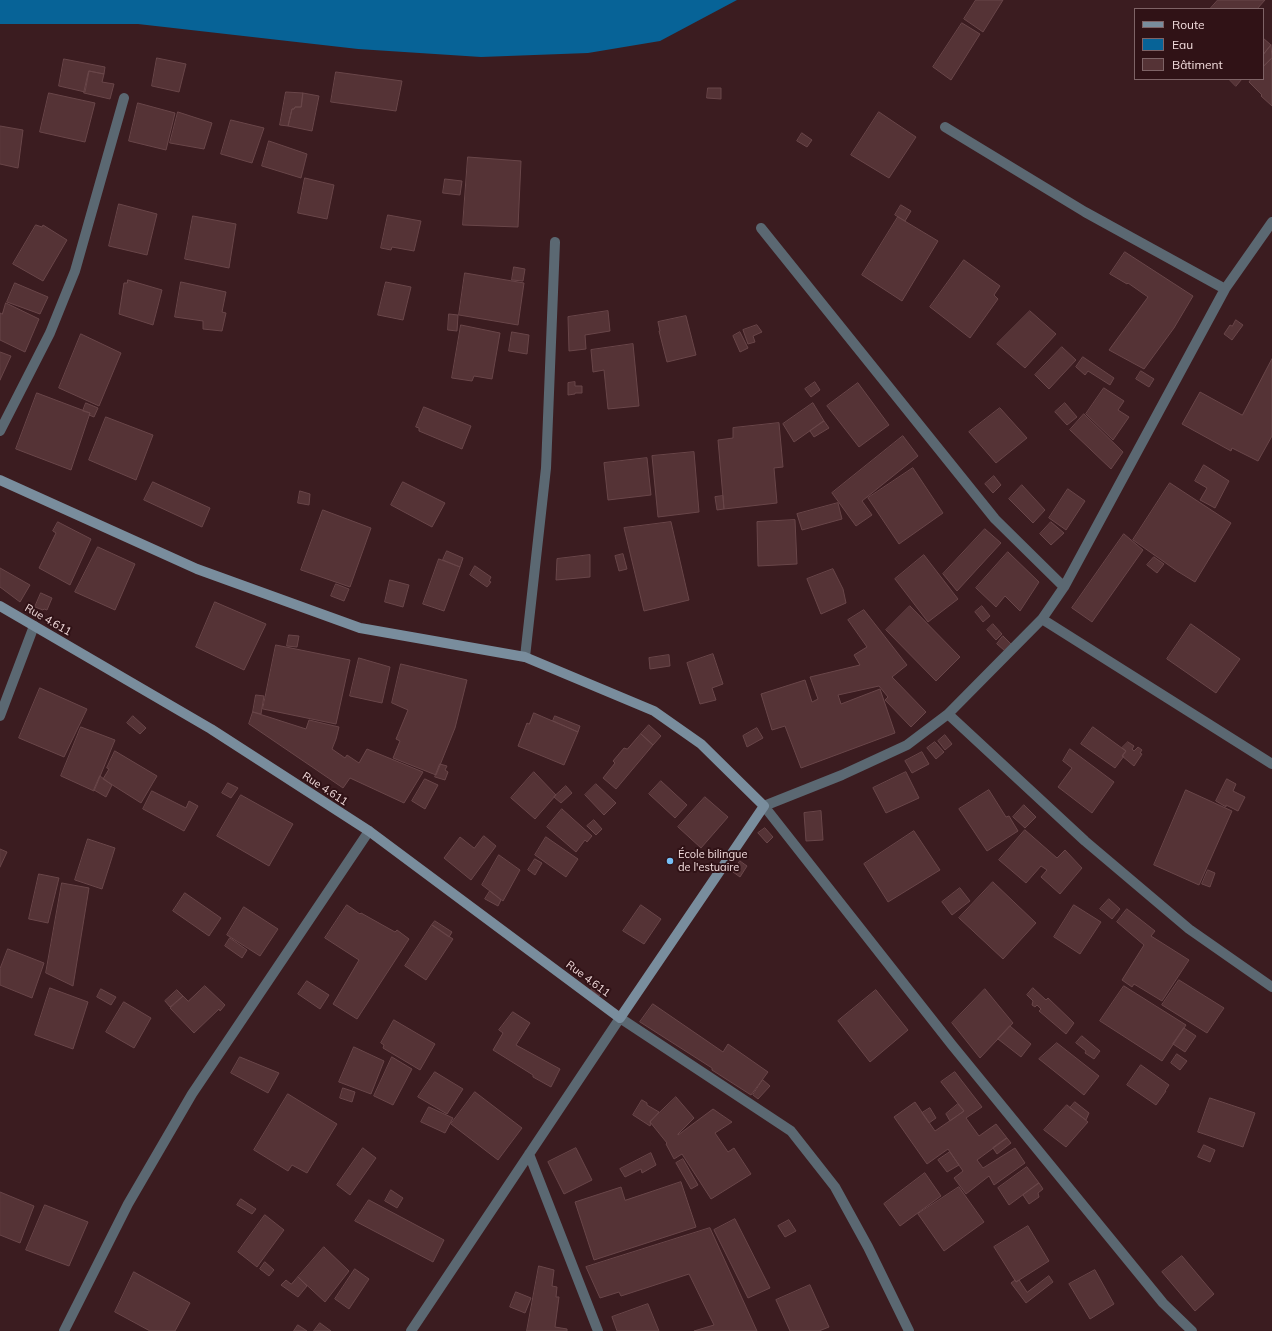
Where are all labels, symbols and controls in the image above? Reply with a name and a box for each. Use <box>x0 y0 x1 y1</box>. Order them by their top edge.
legend <box>1134 8 1264 80</box>
text: Route <box>1172 17 1205 32</box>
text: Eau <box>1172 37 1193 52</box>
text: Bâtiment <box>1172 57 1223 72</box>
street label: Rue 4.611 <box>22 601 74 639</box>
street label: Rue 4.611 <box>300 769 350 809</box>
place label: École bilingue de l'estuaire <box>678 848 747 874</box>
marker: École bilingue de l'estuaire <box>665 856 675 866</box>
street label: Rue 4.611 <box>563 958 613 1000</box>

